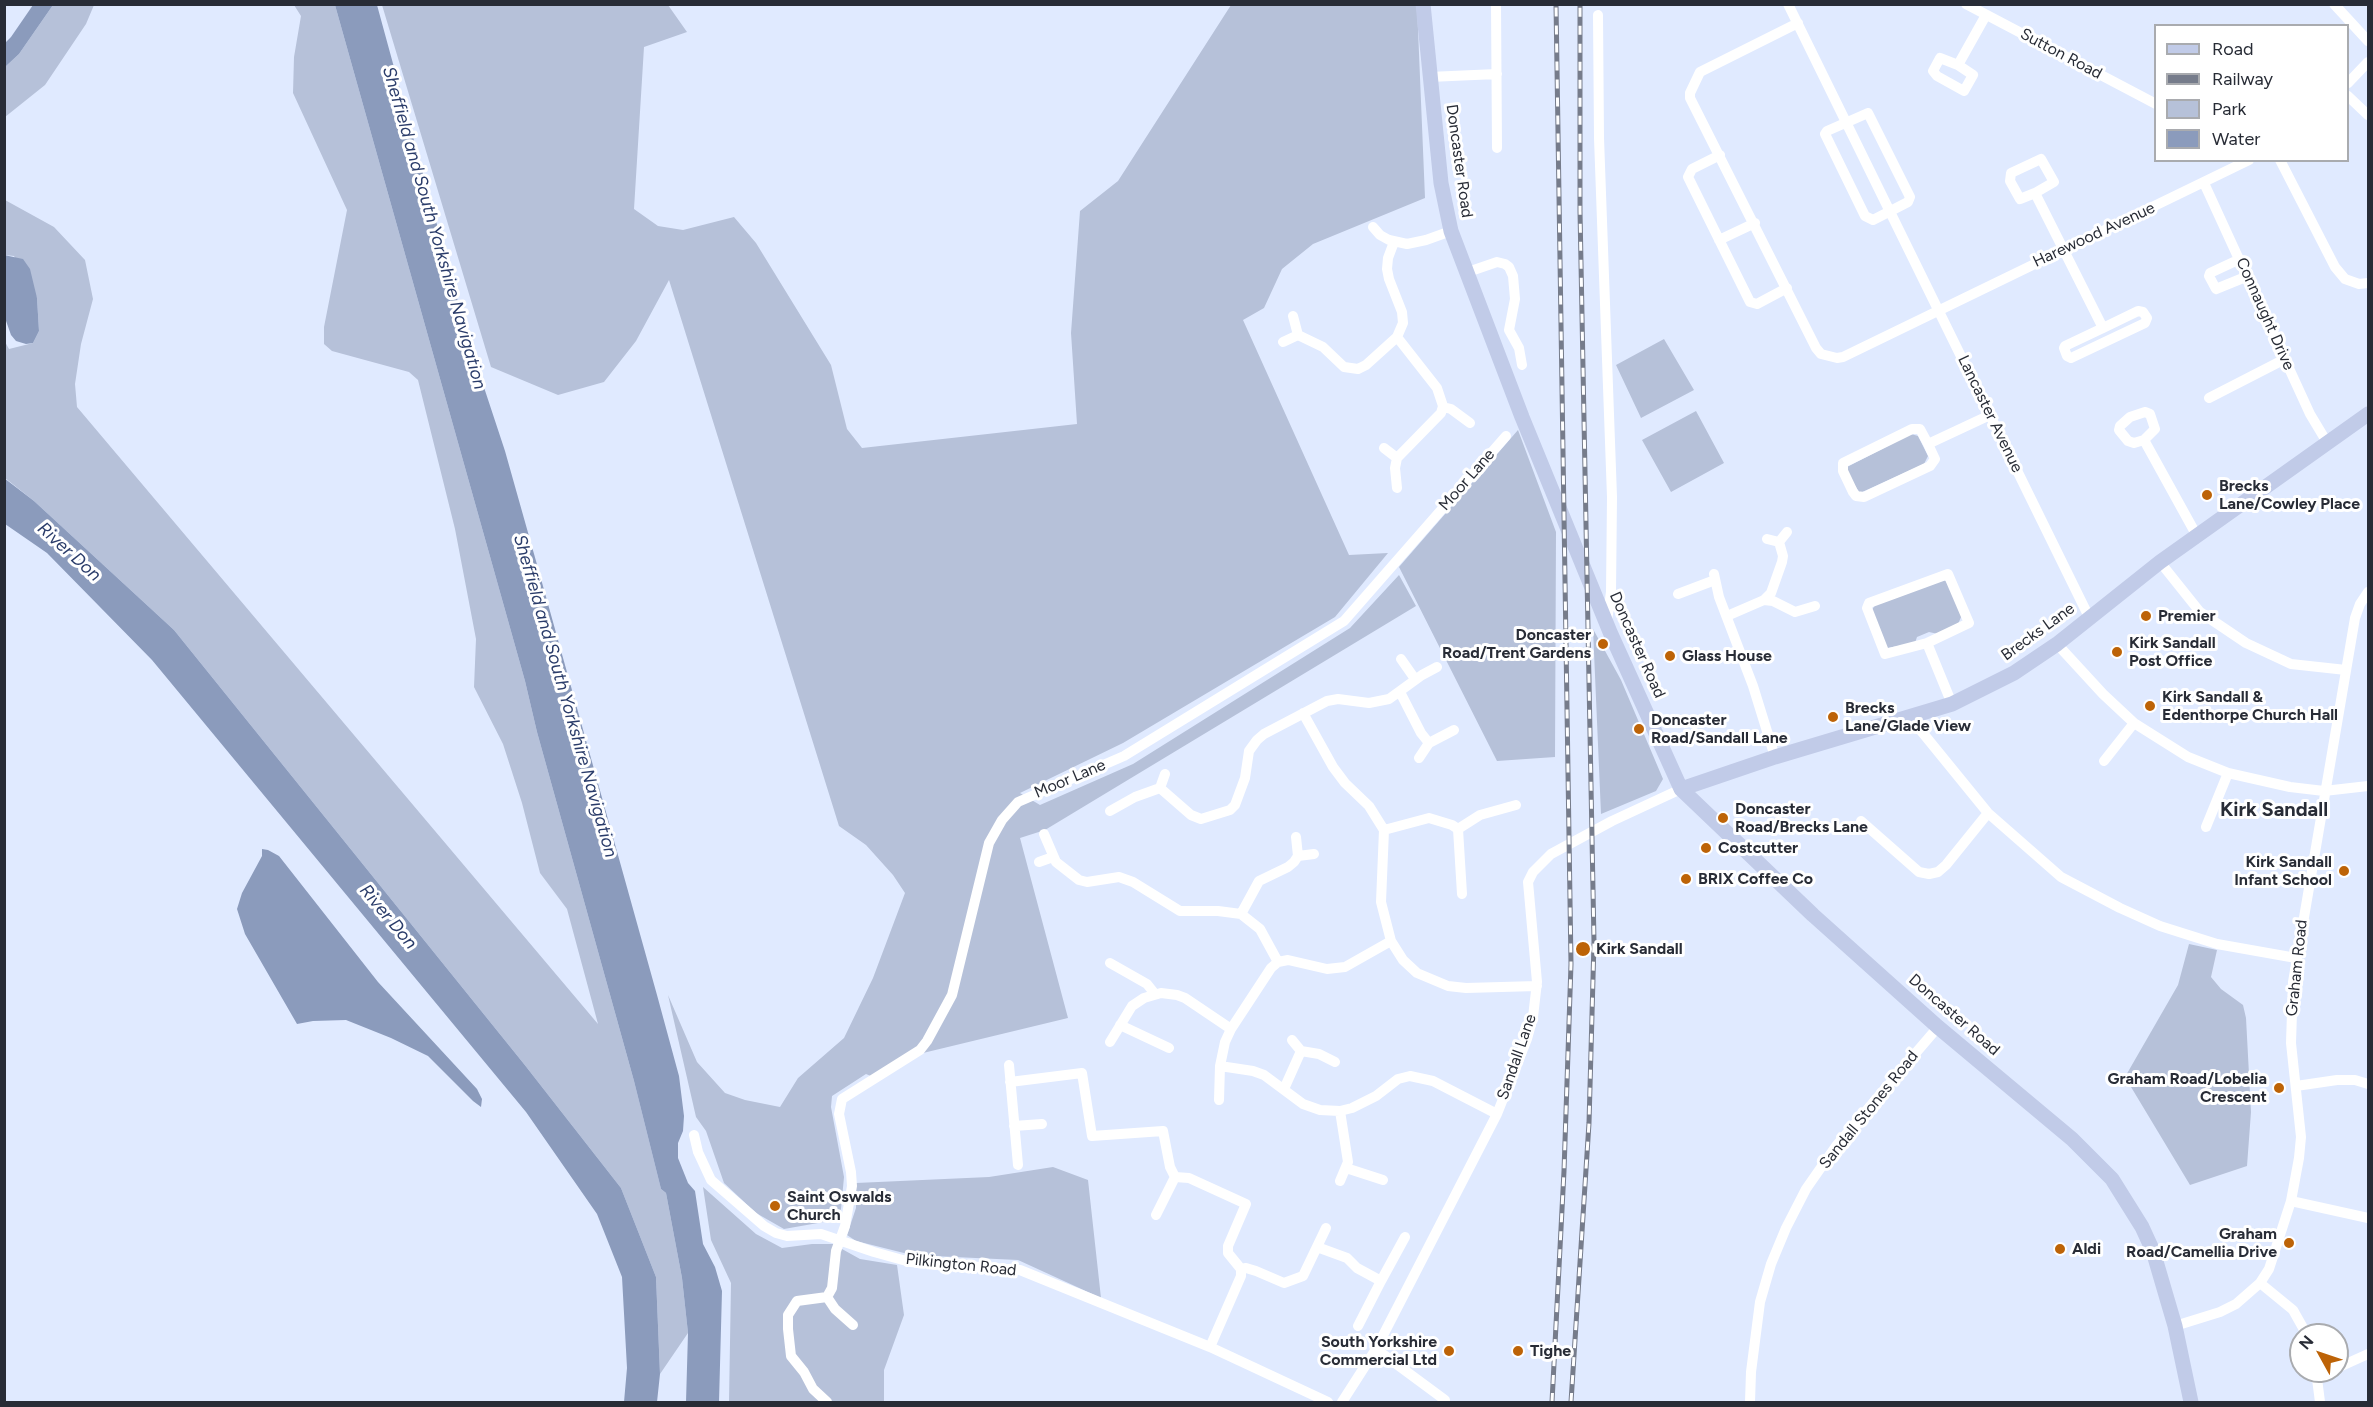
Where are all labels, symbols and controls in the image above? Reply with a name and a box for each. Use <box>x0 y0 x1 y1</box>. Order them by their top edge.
street label: Sutton Road <box>2017 24 2105 84</box>
legend <box>2154 24 2349 162</box>
text: Road <box>2212 38 2253 60</box>
water label: Sheffield and South Yorkshire Navigation <box>377 64 491 392</box>
text: Railway <box>2212 68 2273 90</box>
text: Park <box>2212 98 2246 120</box>
street label: Doncaster Road <box>1442 103 1476 219</box>
text: Water <box>2212 128 2260 150</box>
street label: Harewood Avenue <box>2030 198 2158 272</box>
street label: Connaught Drive <box>2232 255 2298 373</box>
street label: Lancaster Avenue <box>1953 352 2027 476</box>
street label: Moor Lane <box>1435 445 1499 515</box>
place label: Brecks Lane/Cowley Place <box>2219 476 2360 514</box>
marker: Brecks Lane/Cowley Place <box>2200 488 2214 502</box>
water label: River Don <box>33 518 105 586</box>
water label: Sheffield and South Yorkshire Navigation <box>508 532 622 860</box>
street label: Doncaster Road <box>1605 589 1669 701</box>
street label: Brecks Lane <box>1998 599 2078 665</box>
place label: Premier <box>2158 606 2216 626</box>
marker: Premier <box>2139 609 2153 623</box>
place label: Doncaster Road/Trent Gardens <box>1442 625 1591 663</box>
place label: Kirk Sandall Post Office <box>2129 633 2216 671</box>
marker: Doncaster Road/Trent Gardens <box>1596 637 1610 651</box>
marker: Kirk Sandall Post Office <box>2110 645 2124 659</box>
place label: Glass House <box>1682 646 1772 666</box>
marker: Glass House <box>1663 649 1677 663</box>
place label: Kirk Sandall & Edenthorpe Church Hall <box>2162 687 2338 725</box>
place label: Brecks Lane/Glade View <box>1845 698 1971 736</box>
marker: Kirk Sandall & Edenthorpe Church Hall <box>2143 699 2157 713</box>
place label: Doncaster Road/Sandall Lane <box>1651 710 1788 748</box>
marker: Brecks Lane/Glade View <box>1826 710 1840 724</box>
marker: Doncaster Road/Sandall Lane <box>1632 722 1646 736</box>
street label: Moor Lane <box>1031 755 1109 803</box>
district label: Kirk Sandall <box>2220 798 2328 822</box>
place label: Doncaster Road/Brecks Lane <box>1735 799 1868 837</box>
marker: Doncaster Road/Brecks Lane <box>1716 811 1730 825</box>
place label: Costcutter <box>1718 838 1798 858</box>
marker: Costcutter <box>1699 841 1713 855</box>
place label: Kirk Sandall Infant School <box>2234 852 2332 890</box>
marker: Kirk Sandall Infant School <box>2337 864 2351 878</box>
place label: BRIX Coffee Co <box>1698 869 1813 889</box>
marker: BRIX Coffee Co <box>1679 872 1693 886</box>
water label: River Don <box>355 880 421 954</box>
street label: Graham Road <box>2282 919 2312 1017</box>
place label: Kirk Sandall <box>1596 939 1683 959</box>
marker: Kirk Sandall <box>1574 940 1592 958</box>
street label: Doncaster Road <box>1905 970 2003 1060</box>
street label: Sandall Lane <box>1493 1012 1541 1102</box>
street label: Sandall Stones Road <box>1815 1047 1923 1173</box>
place label: Graham Road/Lobelia Crescent <box>2108 1069 2267 1107</box>
marker: Graham Road/Lobelia Crescent <box>2272 1081 2286 1095</box>
place label: Saint Oswalds Church <box>787 1187 891 1225</box>
marker: Saint Oswalds Church <box>768 1199 782 1213</box>
place label: Graham Road/Camellia Drive <box>2126 1224 2277 1262</box>
marker: Graham Road/Camellia Drive <box>2282 1236 2296 1250</box>
place label: Aldi <box>2072 1239 2101 1259</box>
marker: Aldi <box>2053 1242 2067 1256</box>
street label: Pilkington Road <box>905 1250 1017 1280</box>
north arrow <box>2289 1323 2349 1383</box>
place label: South Yorkshire Commercial Ltd <box>1320 1332 1437 1370</box>
text: N <box>2295 1332 2318 1353</box>
place label: Tighe <box>1530 1341 1571 1361</box>
marker: South Yorkshire Commercial Ltd <box>1442 1344 1456 1358</box>
marker: Tighe <box>1511 1344 1525 1358</box>

